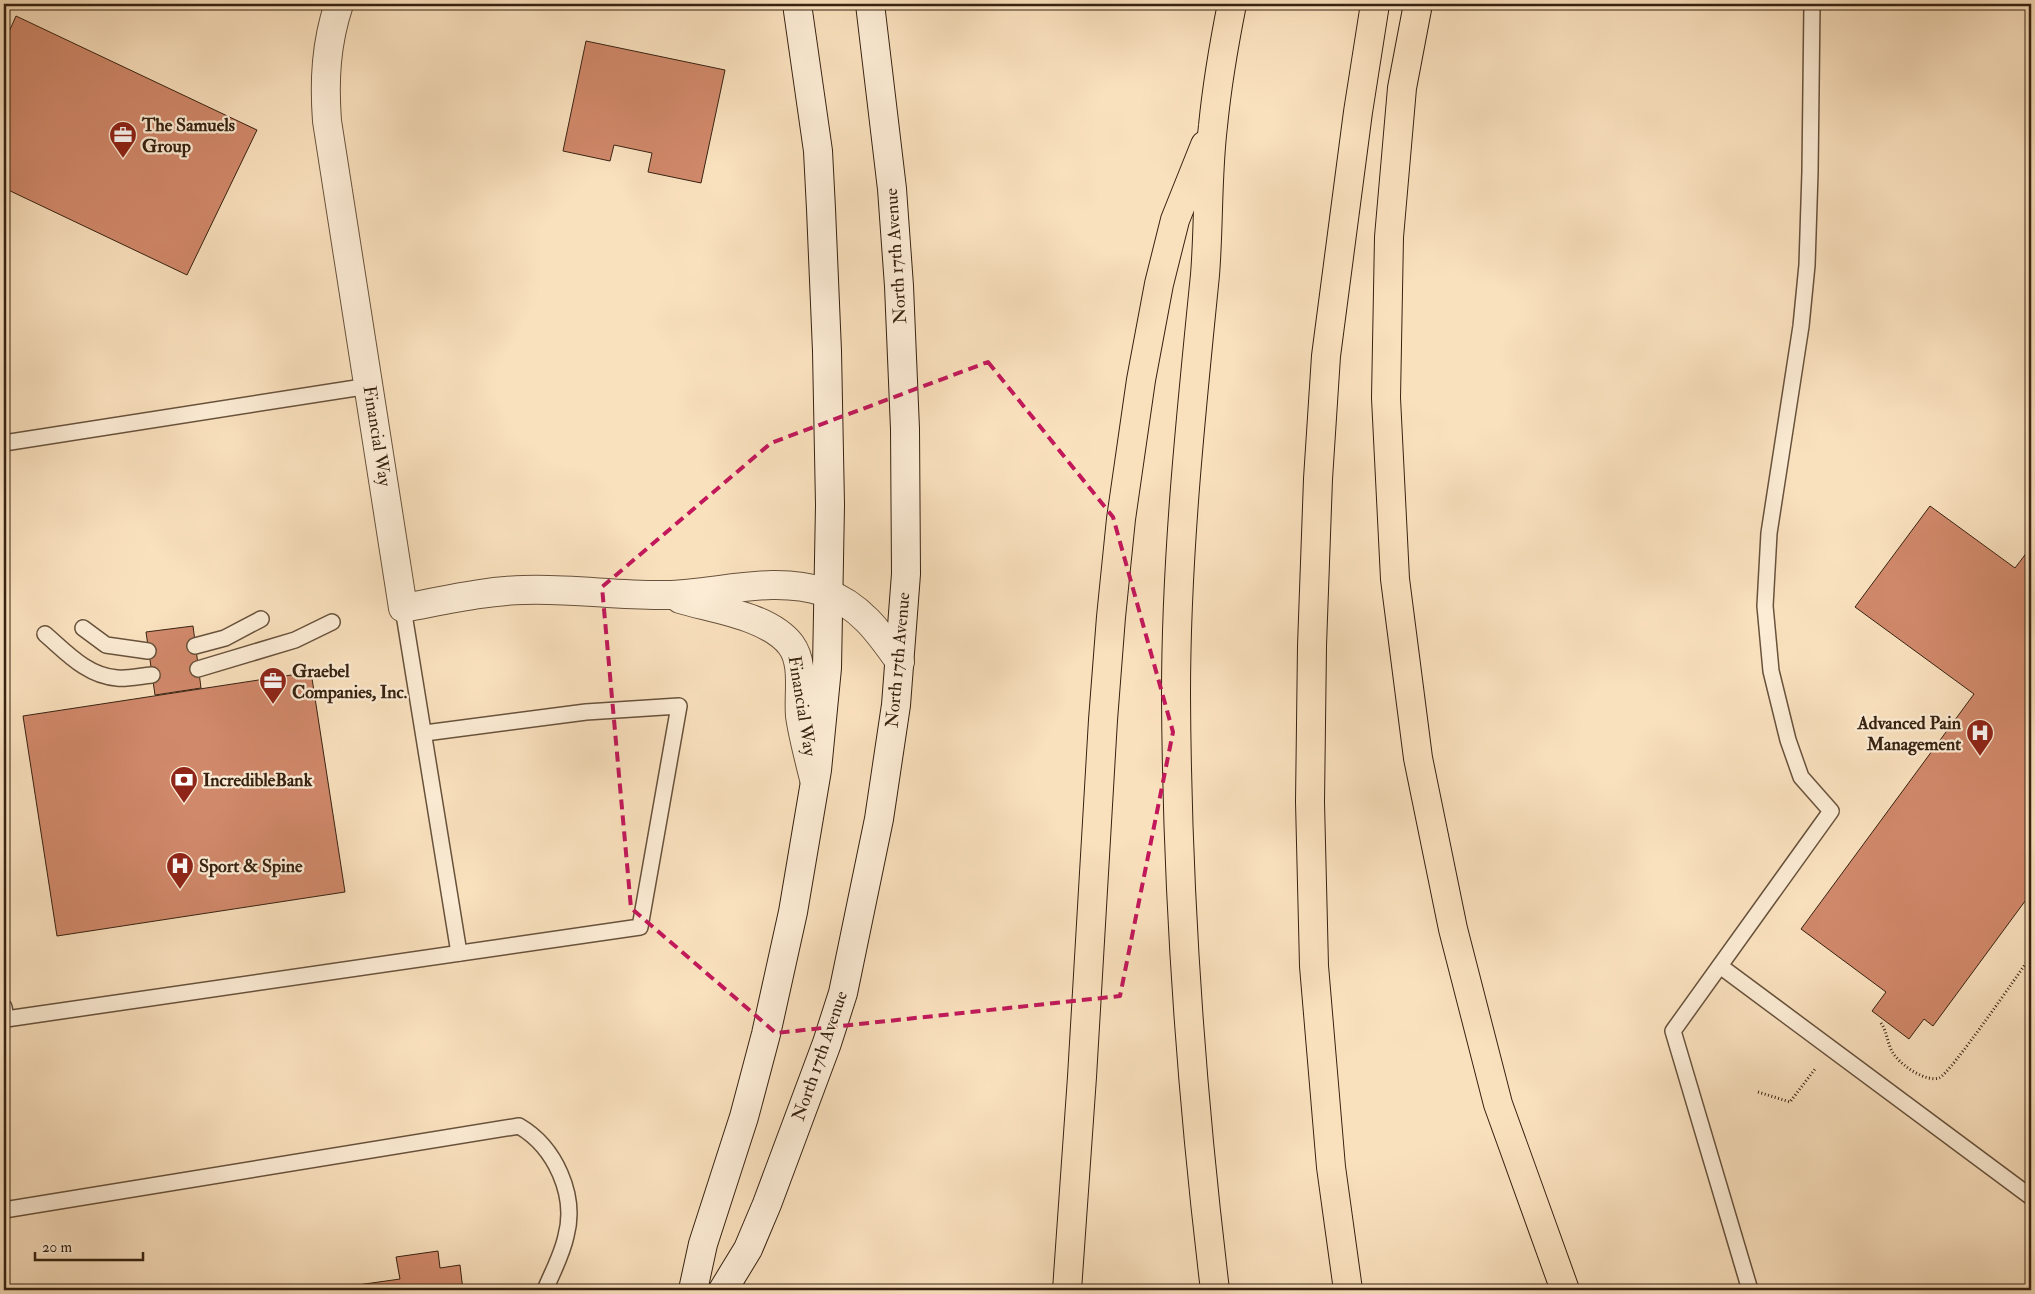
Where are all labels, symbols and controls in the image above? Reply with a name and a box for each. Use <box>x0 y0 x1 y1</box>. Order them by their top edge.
place label: The Samuels Group <box>141 114 235 158</box>
office icon: The Samuels Group <box>108 120 138 159</box>
street label: North 17th Avenue <box>880 187 912 325</box>
street label: Financial Way <box>358 384 396 489</box>
street label: North 17th Avenue <box>881 591 915 729</box>
street label: Financial Way <box>783 654 821 759</box>
place label: Graebel Companies, Inc. <box>292 660 408 704</box>
office icon: Graebel Companies, Inc. <box>258 666 288 705</box>
place label: Advanced Pain Management <box>1856 712 1962 756</box>
hospital icon: Advanced Pain Management <box>1965 718 1995 757</box>
bank icon: IncredibleBank <box>169 765 199 804</box>
place label: IncredibleBank <box>203 769 313 792</box>
hospital icon: Sport & Spine <box>165 851 195 890</box>
place label: Sport & Spine <box>199 855 303 878</box>
street label: North 17th Avenue <box>787 988 853 1124</box>
scale bar <box>35 1229 142 1261</box>
text: 20 m <box>42 1238 72 1257</box>

